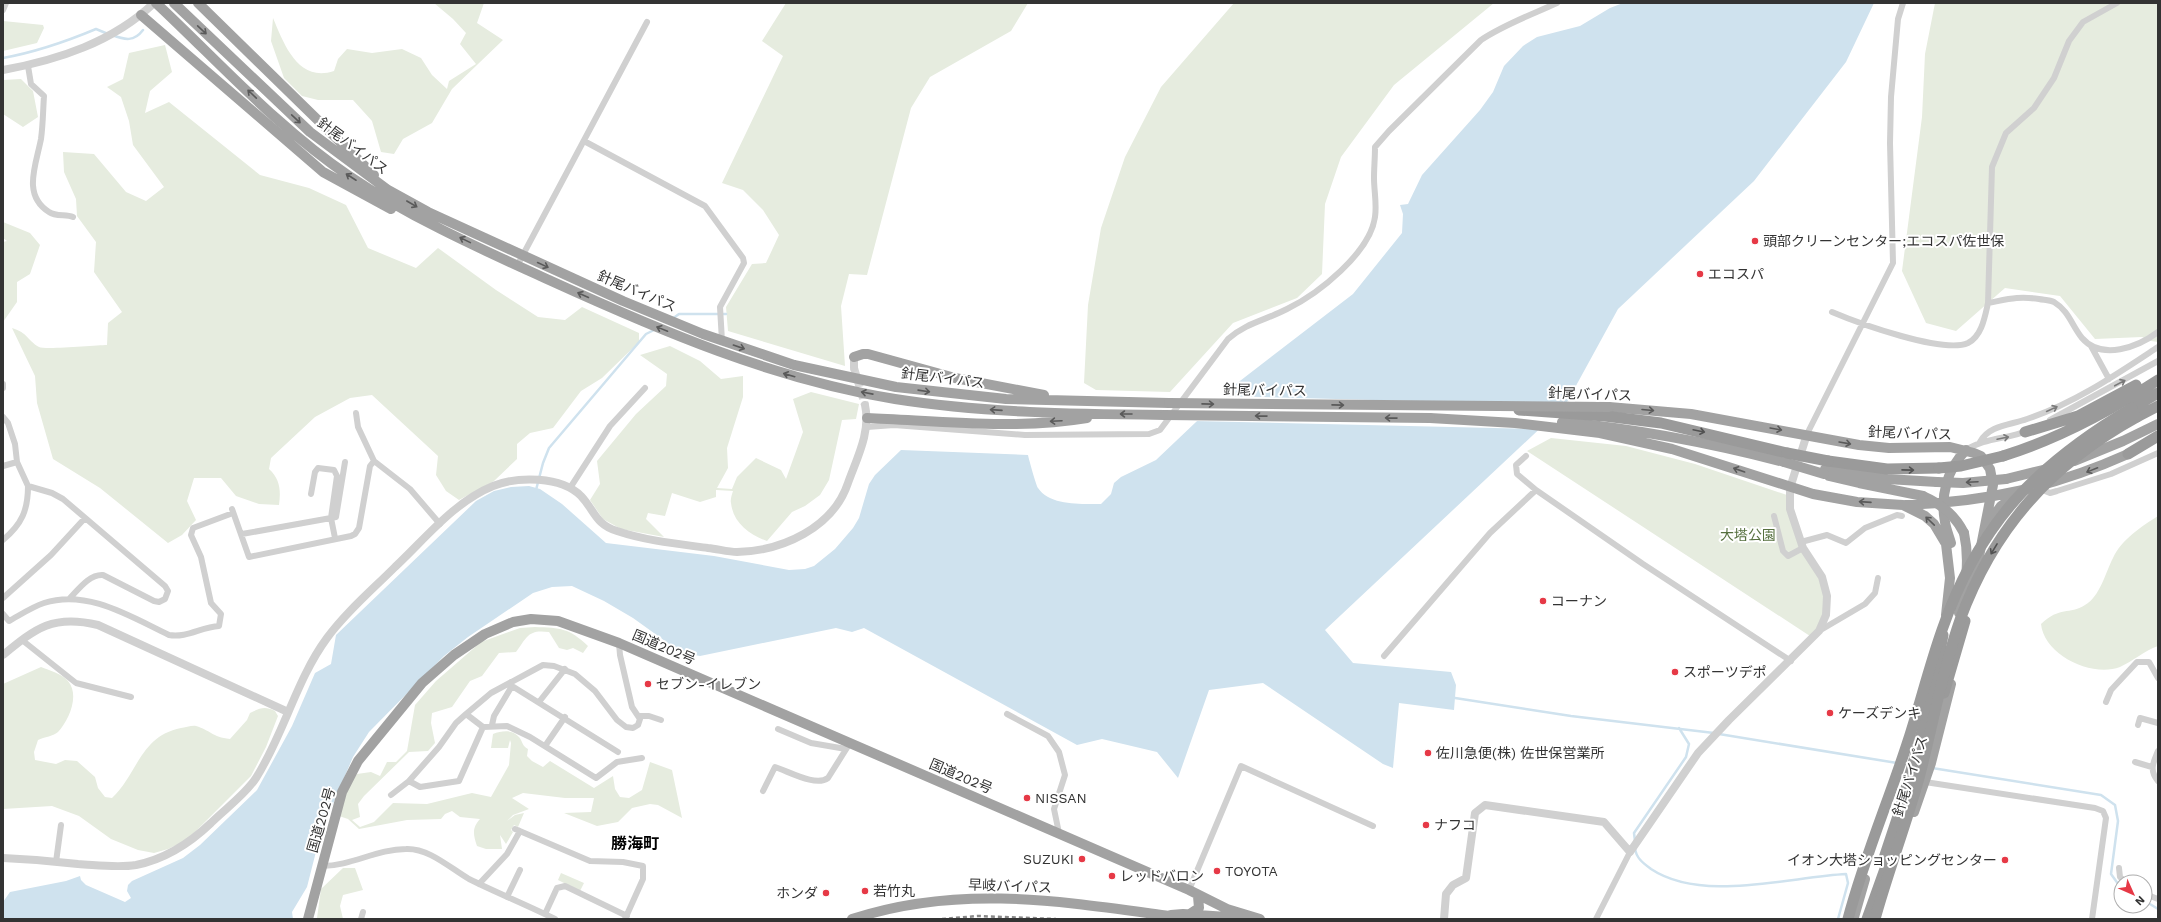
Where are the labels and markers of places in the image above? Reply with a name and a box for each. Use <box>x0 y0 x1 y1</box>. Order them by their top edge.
place label: 頭部クリーンセンター;エコスパ佐世保 <box>1763 233 2004 249</box>
marker: 頭部クリーンセンター;エコスパ佐世保 <box>1750 236 1760 246</box>
place label: エコスパ <box>1708 266 1764 282</box>
marker: エコスパ <box>1695 269 1705 279</box>
place label: コーナン <box>1551 593 1607 609</box>
marker: コーナン <box>1538 596 1548 606</box>
place label: スポーツデポ <box>1683 664 1767 680</box>
marker: スポーツデポ <box>1670 667 1680 677</box>
place label: セブン-イレブン <box>656 676 761 692</box>
marker: セブン-イレブン <box>643 679 653 689</box>
place label: ケーズデンキ <box>1838 705 1921 721</box>
marker: ケーズデンキ <box>1825 708 1835 718</box>
place label: 佐川急便(株) 佐世保営業所 <box>1436 745 1605 761</box>
marker: 佐川急便(株) 佐世保営業所 <box>1423 748 1433 758</box>
place label: NISSAN <box>1035 790 1087 806</box>
marker: NISSAN <box>1022 793 1032 803</box>
place label: ナフコ <box>1434 817 1476 833</box>
marker: ナフコ <box>1421 820 1431 830</box>
place label: SUZUKI <box>1023 851 1074 867</box>
place label: イオン大塔ショッピングセンター <box>1787 852 1997 868</box>
marker: SUZUKI <box>1077 854 1087 864</box>
marker: イオン大塔ショッピングセンター <box>2000 855 2010 865</box>
place label: TOYOTA <box>1225 863 1278 879</box>
marker: TOYOTA <box>1212 866 1222 876</box>
place label: レッドバロン <box>1120 868 1204 884</box>
marker: レッドバロン <box>1107 871 1117 881</box>
place label: 若竹丸 <box>873 883 915 899</box>
place label: ホンダ <box>776 885 818 901</box>
marker: 若竹丸 <box>860 886 870 896</box>
marker: ホンダ <box>821 888 831 898</box>

